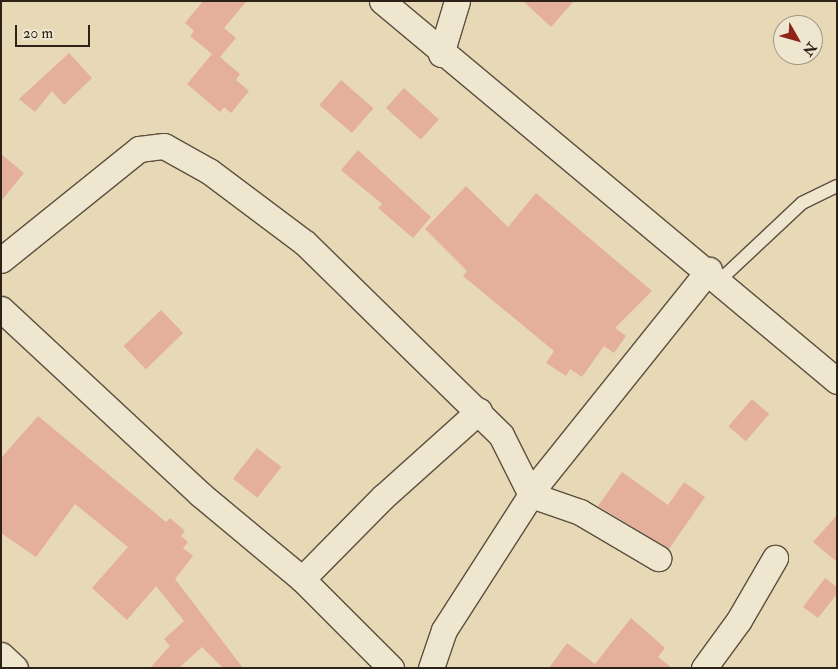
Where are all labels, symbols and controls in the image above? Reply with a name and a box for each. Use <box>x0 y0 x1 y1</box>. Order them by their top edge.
scale bar <box>18 15 92 47</box>
north arrow <box>773 15 823 65</box>
text: 20 m <box>23 24 53 43</box>
text: N <box>799 39 820 59</box>

